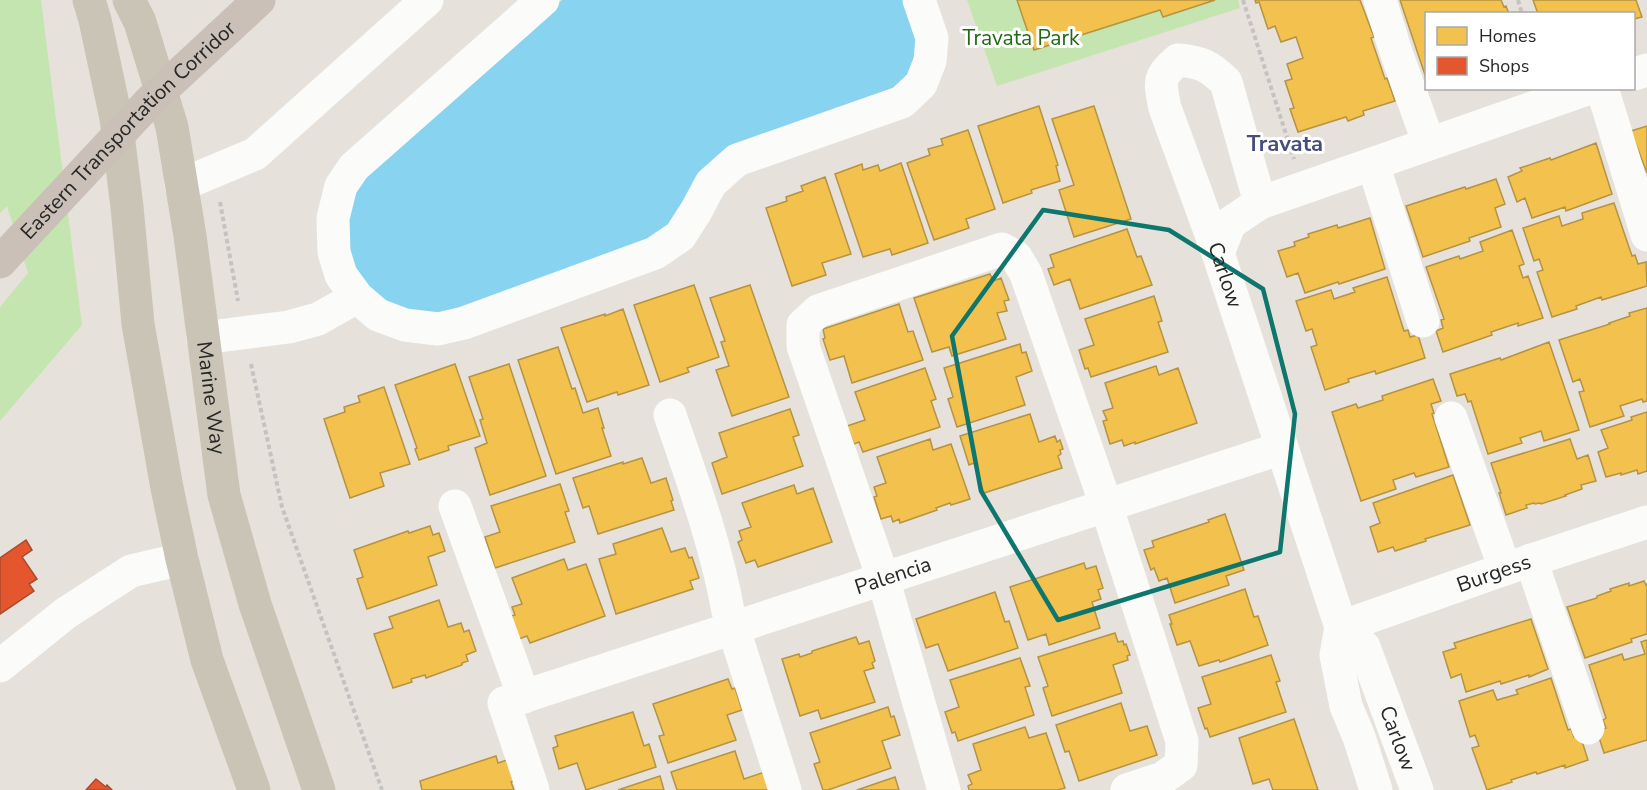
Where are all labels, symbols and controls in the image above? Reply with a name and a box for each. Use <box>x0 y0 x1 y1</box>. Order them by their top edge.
legend <box>1425 12 1635 90</box>
street label: Eastern Transportation Corridor <box>14 14 242 245</box>
park label: Travata Park <box>962 24 1080 52</box>
text: Homes <box>1479 24 1536 48</box>
text: Shops <box>1479 54 1529 78</box>
district label: Travata <box>1247 129 1323 159</box>
street label: Carlow <box>1201 238 1249 312</box>
street label: Marine Way <box>190 340 233 456</box>
street label: Burgess <box>1453 547 1535 599</box>
street label: Palencia <box>851 550 935 601</box>
street label: Carlow <box>1373 702 1423 775</box>

